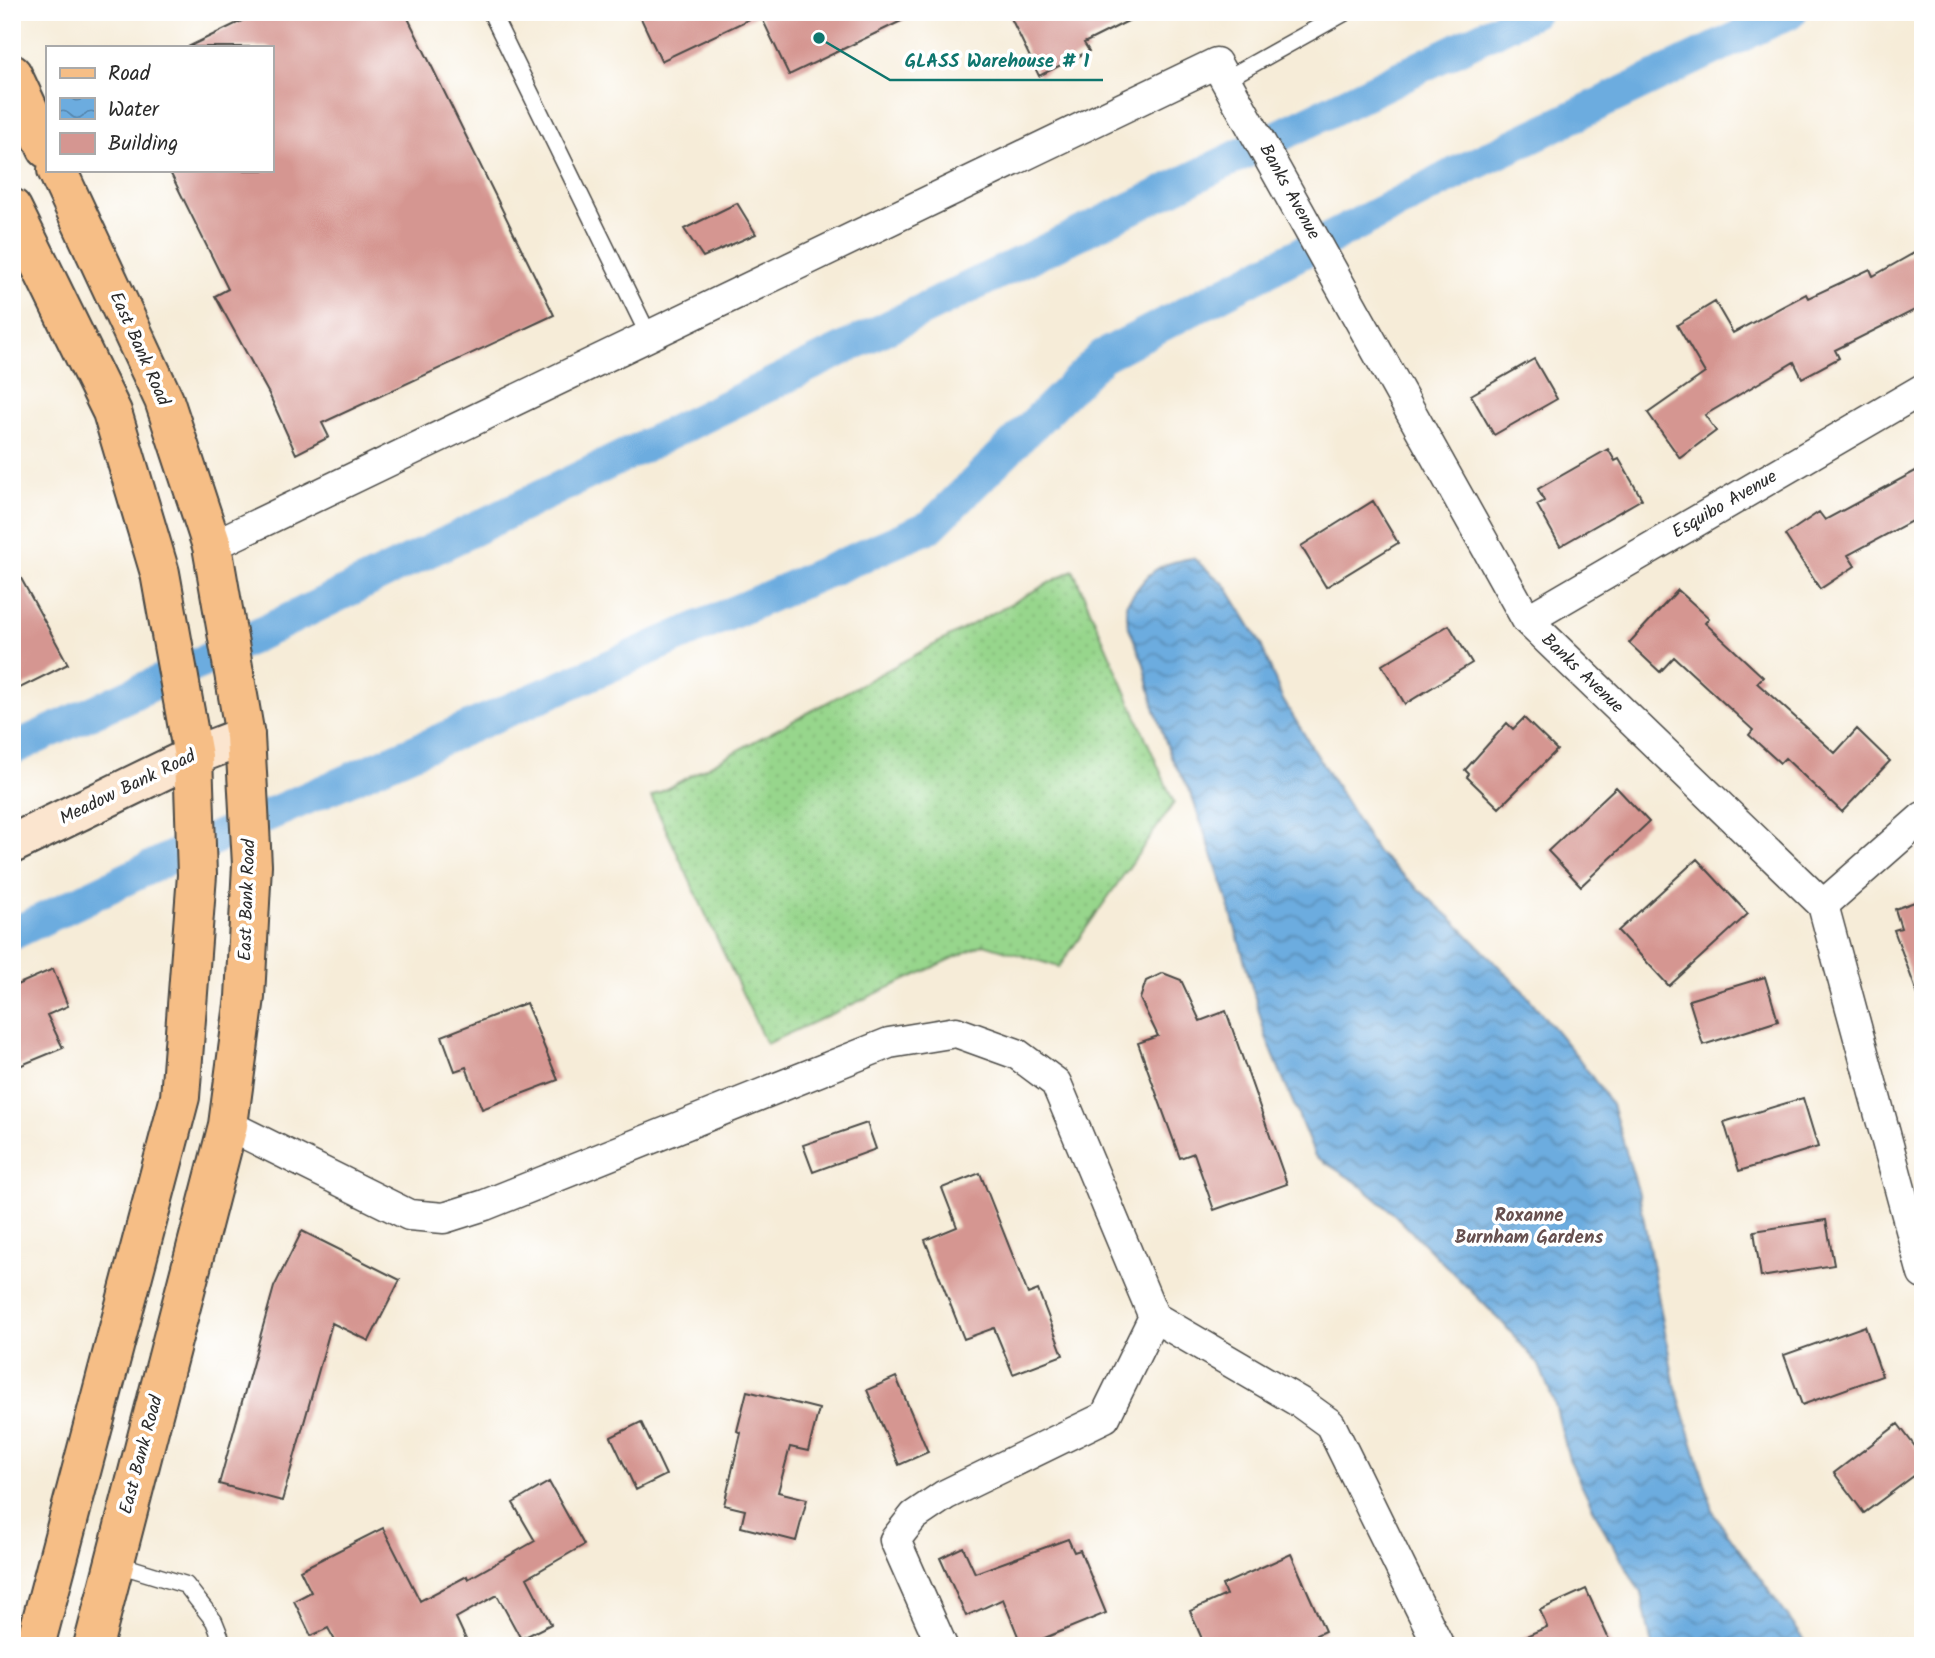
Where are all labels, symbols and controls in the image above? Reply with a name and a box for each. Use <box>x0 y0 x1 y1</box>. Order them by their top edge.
callout: GLASS Warehouse # 1 <box>890 40 1103 80</box>
legend <box>46 46 273 172</box>
text: GLASS Warehouse # 1 <box>905 47 1090 77</box>
text: Road <box>108 58 151 91</box>
text: Water <box>108 94 160 127</box>
text: Building <box>108 128 178 161</box>
street label: Banks Avenue <box>1251 139 1327 245</box>
street label: East Bank Road <box>101 287 177 412</box>
street label: Esquibo Avenue <box>1667 463 1783 547</box>
street label: Banks Avenue <box>1534 627 1630 721</box>
street label: Meadow Bank Road <box>55 742 202 834</box>
street label: East Bank Road <box>231 837 265 962</box>
district label: Roxanne Burnham Gardens <box>1455 1201 1603 1253</box>
street label: East Bank Road <box>112 1391 172 1518</box>

